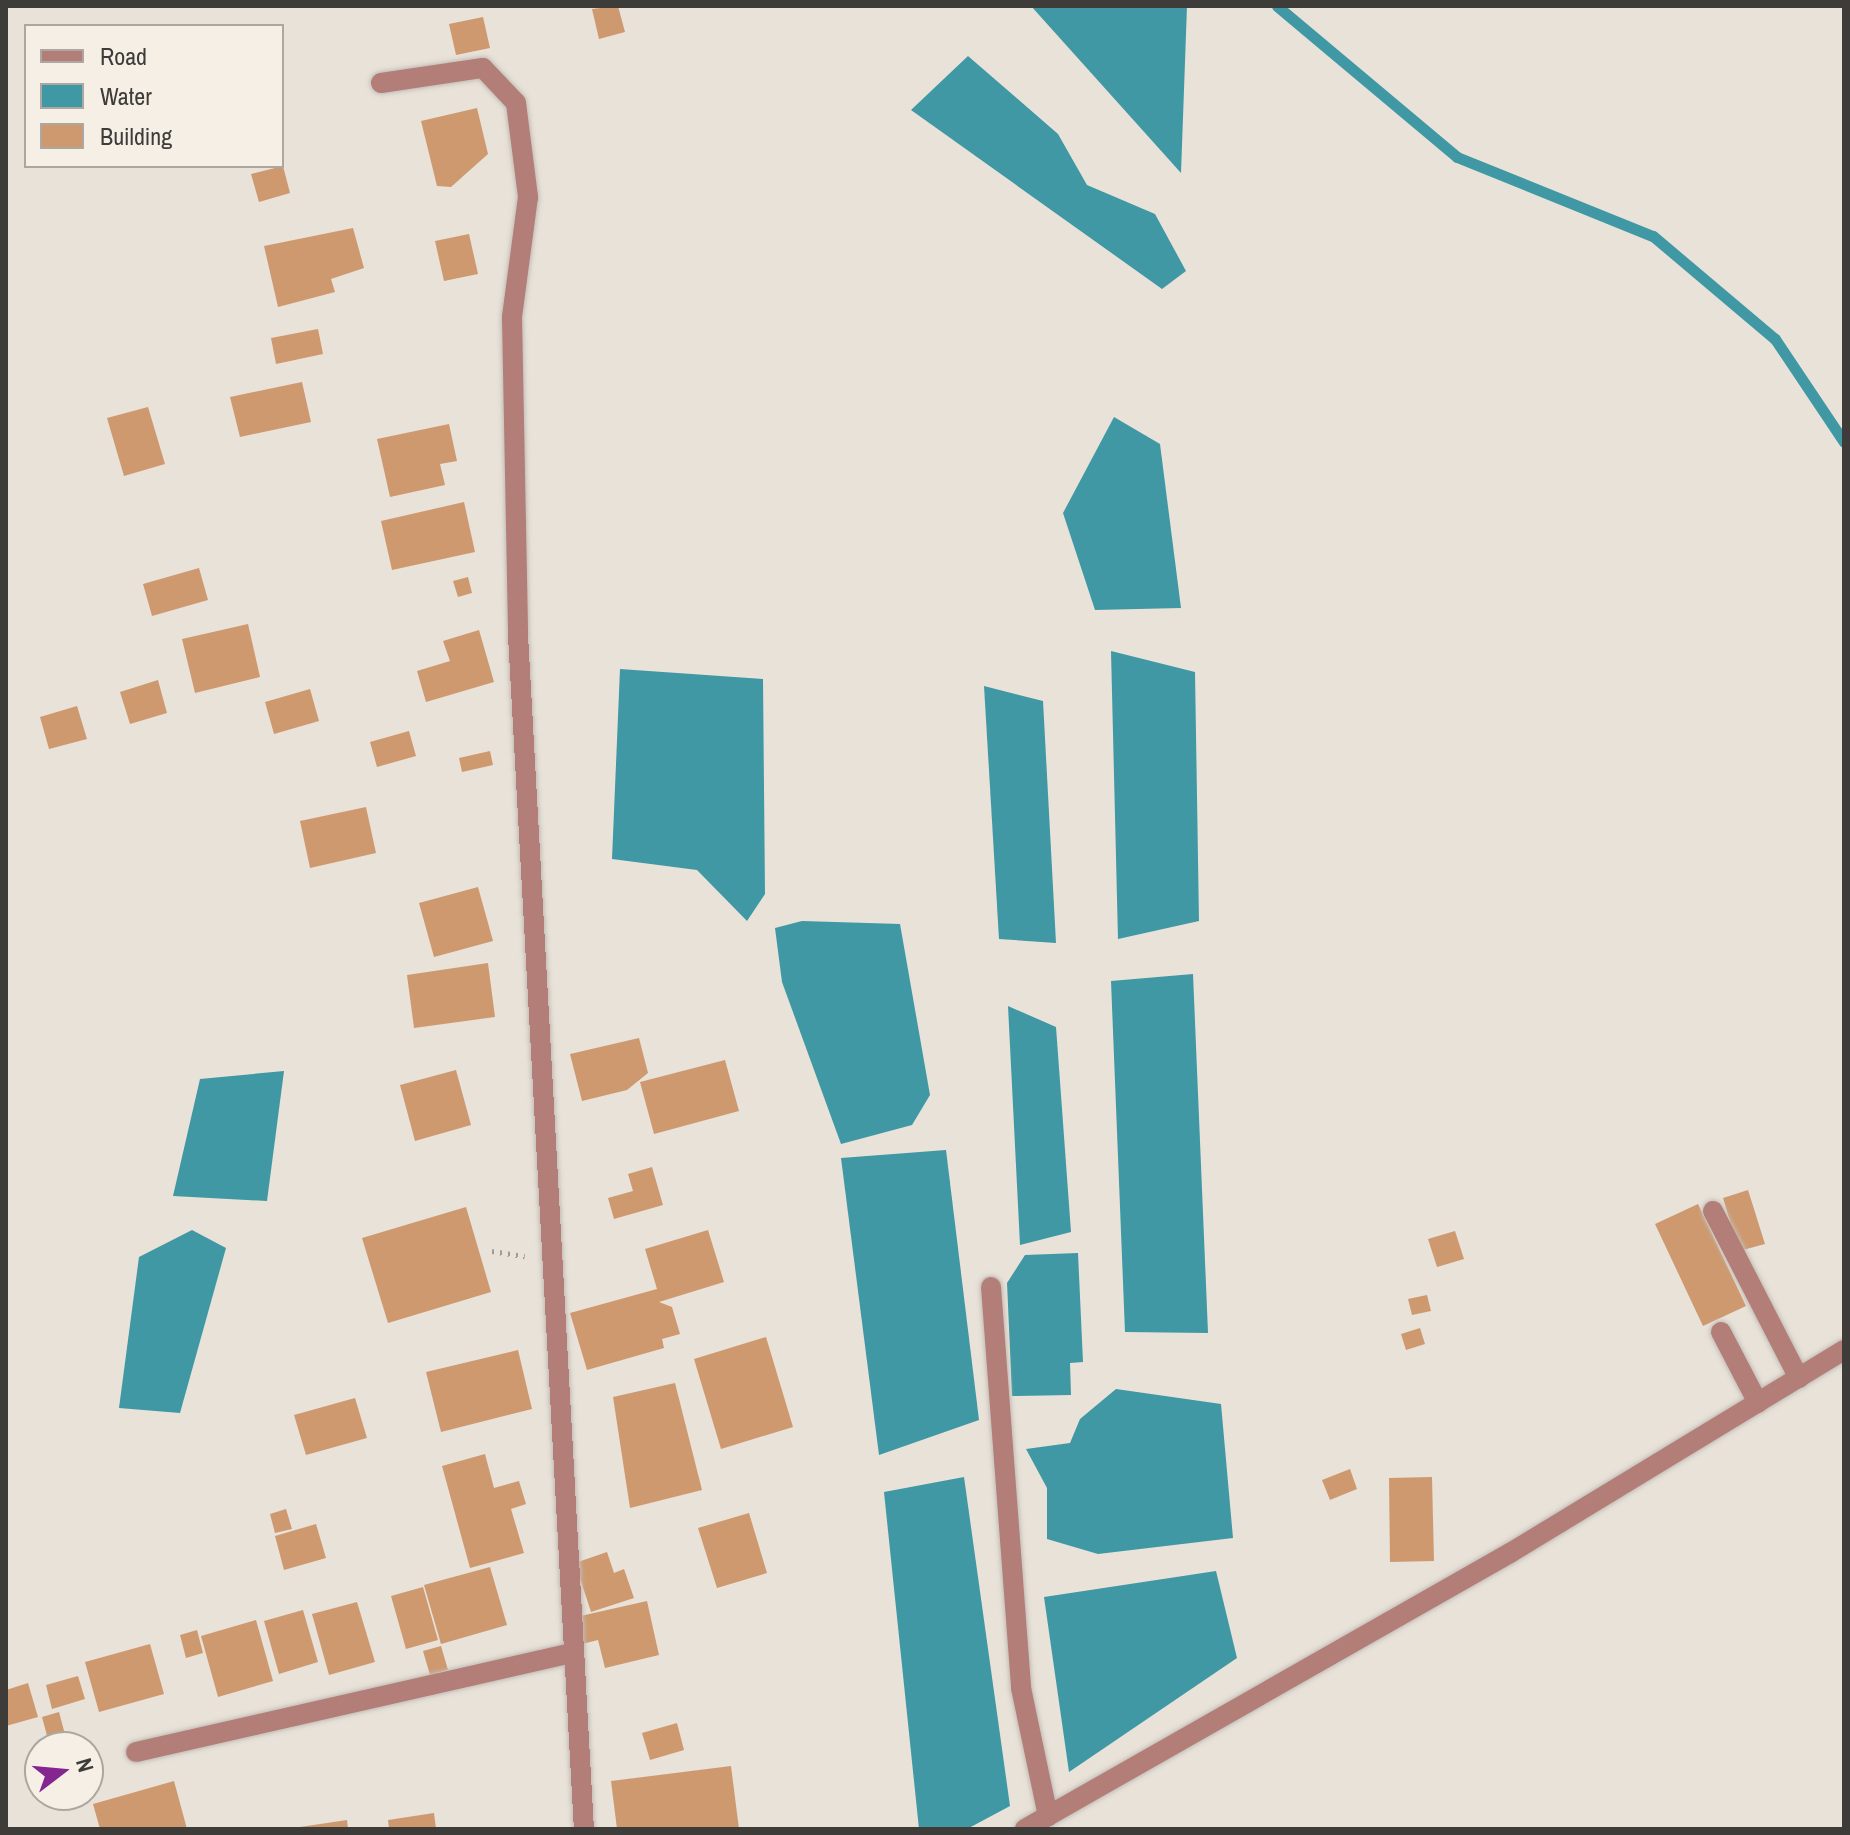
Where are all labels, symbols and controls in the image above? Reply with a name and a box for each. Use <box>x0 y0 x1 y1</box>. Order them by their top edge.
legend <box>24 24 284 168</box>
text: Road <box>100 40 147 72</box>
text: Water <box>100 80 152 112</box>
text: Building <box>100 120 172 152</box>
north arrow <box>24 1731 104 1811</box>
text: N <box>69 1755 101 1775</box>

